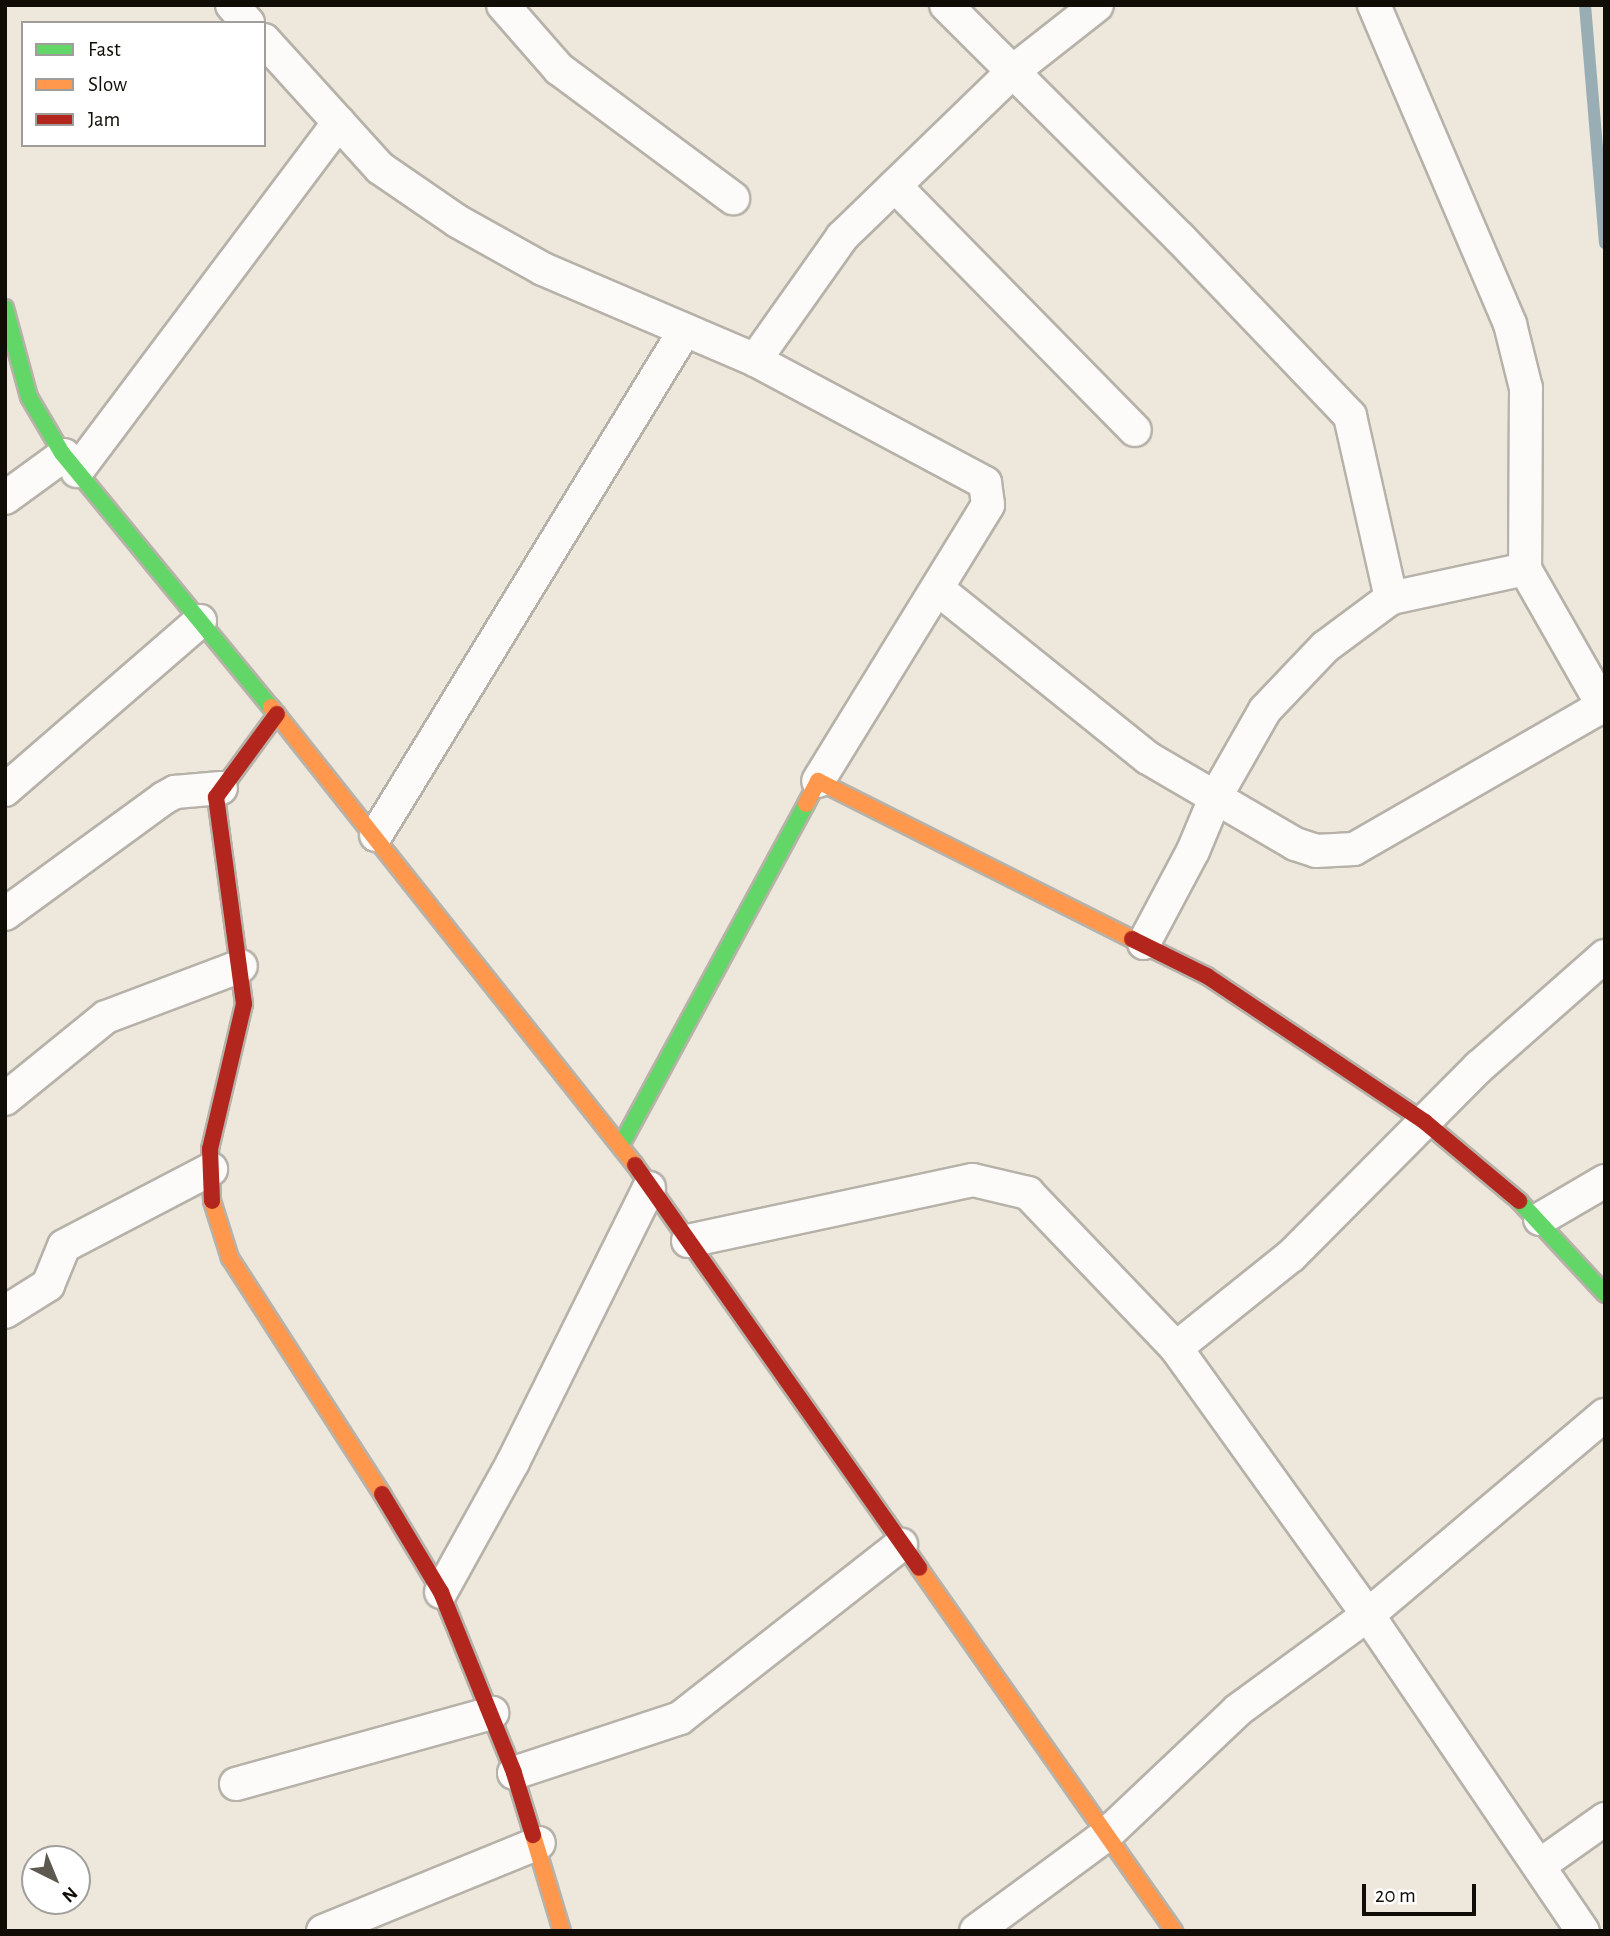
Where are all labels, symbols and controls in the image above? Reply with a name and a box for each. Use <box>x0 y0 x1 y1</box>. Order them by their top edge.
legend <box>21 21 266 147</box>
text: Fast <box>88 39 121 60</box>
text: Slow <box>88 74 127 95</box>
text: Jam <box>88 109 120 130</box>
north arrow <box>21 1845 91 1915</box>
scale bar <box>1365 1870 1479 1914</box>
text: N <box>58 1883 81 1906</box>
text: 20 m <box>1375 1885 1416 1906</box>

